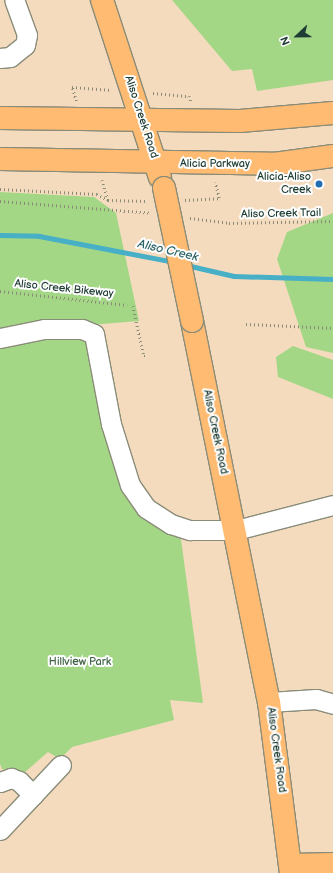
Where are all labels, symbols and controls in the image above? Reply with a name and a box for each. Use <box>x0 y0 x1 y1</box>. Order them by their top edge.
north arrow <box>277 16 317 56</box>
text: N <box>278 34 293 47</box>
street label: Aliso Creek Road <box>121 74 161 160</box>
street label: Alicia Parkway <box>180 157 250 171</box>
place label: Alicia-Aliso Creek <box>257 171 311 197</box>
marker: Alicia-Aliso Creek <box>314 179 324 189</box>
street label: Aliso Creek Trail <box>241 207 321 221</box>
water label: Aliso Creek <box>136 237 200 265</box>
street label: Aliso Creek Bikeway <box>14 277 114 301</box>
street label: Aliso Creek Road <box>200 389 230 475</box>
park label: Hillview Park <box>49 655 111 669</box>
street label: Aliso Creek Road <box>263 707 289 793</box>

